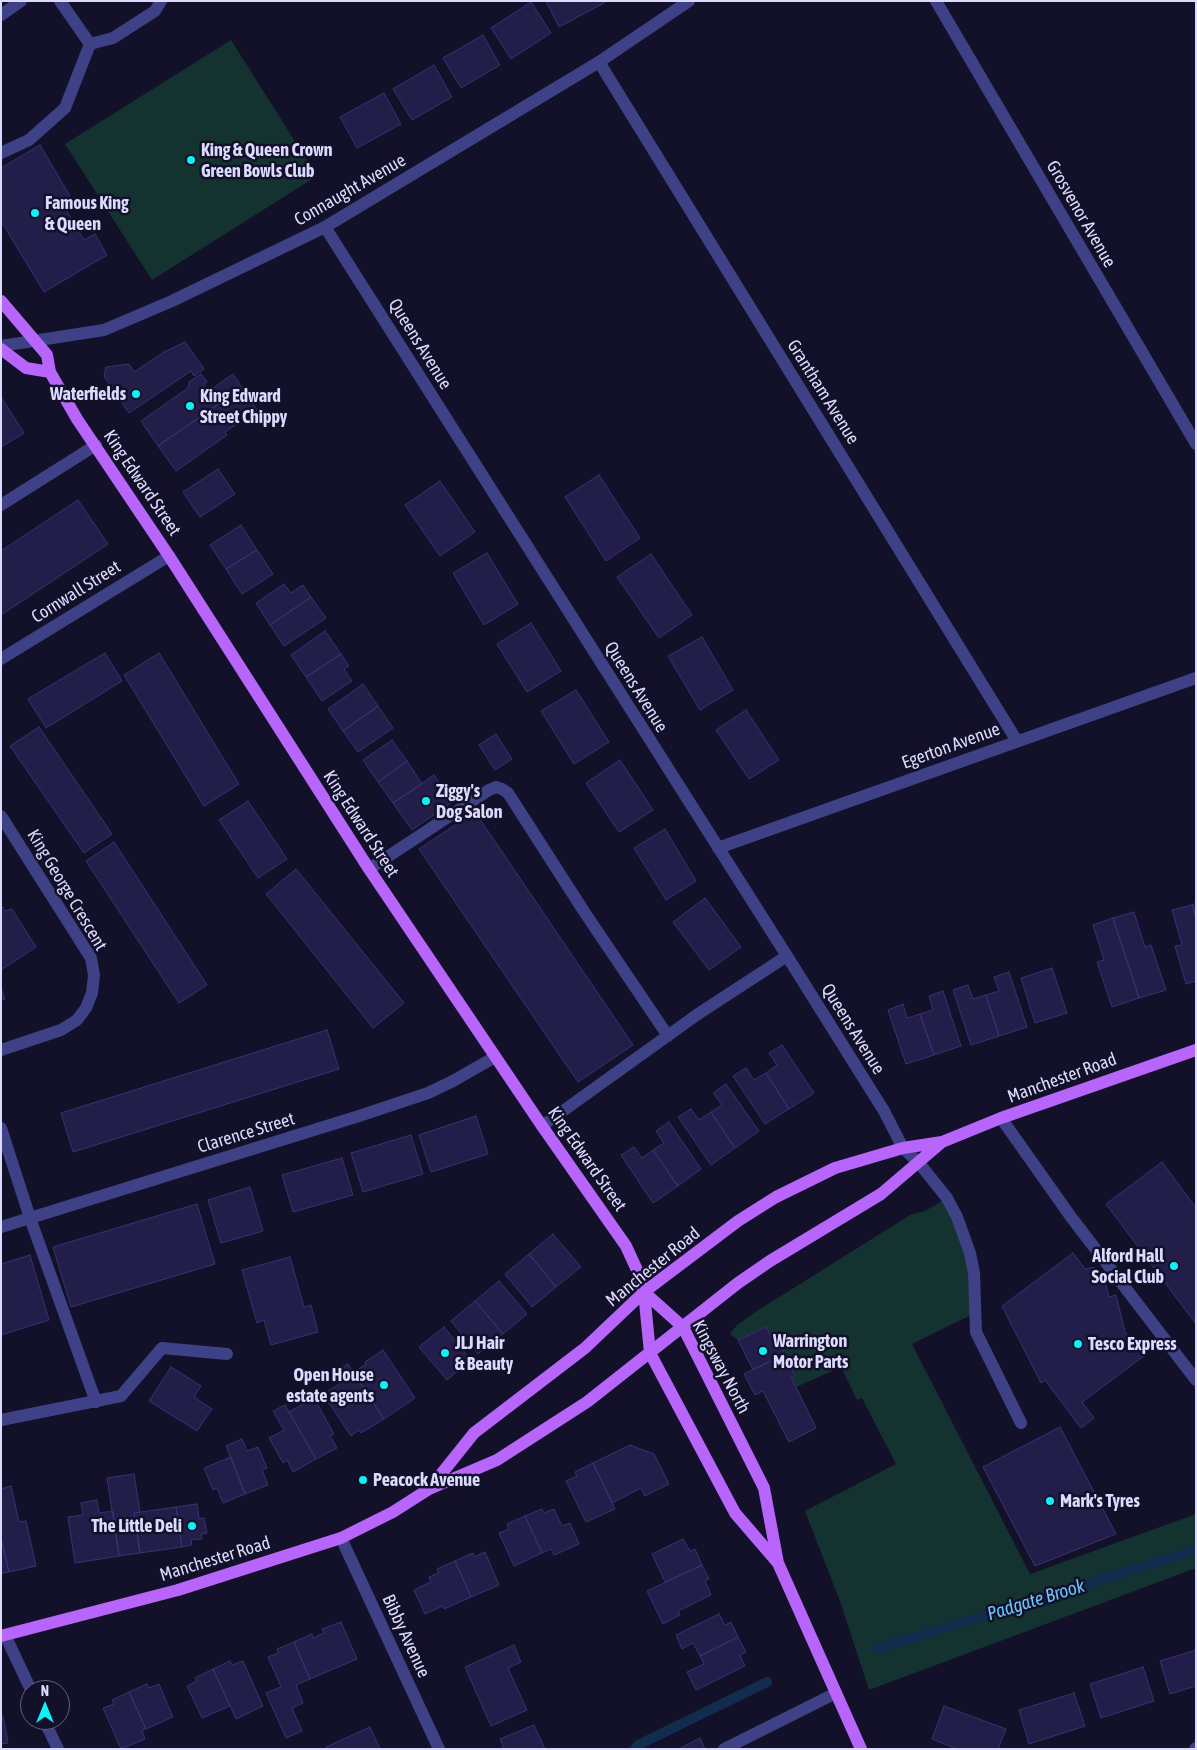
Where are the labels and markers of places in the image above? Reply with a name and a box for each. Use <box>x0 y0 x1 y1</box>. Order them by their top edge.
place label: King & Queen Crown Green Bowls Club <box>201 139 333 182</box>
marker: King & Queen Crown Green Bowls Club <box>185 154 197 166</box>
place label: Famous King & Queen <box>45 192 129 234</box>
marker: Famous King & Queen <box>29 207 41 219</box>
place label: Waterfields <box>50 383 126 405</box>
place label: King Edward Street Chippy <box>200 385 287 428</box>
marker: Waterfields <box>130 388 142 400</box>
marker: King Edward Street Chippy <box>184 400 196 412</box>
place label: Ziggy's Dog Salon <box>436 780 502 822</box>
marker: Ziggy's Dog Salon <box>420 795 432 807</box>
place label: Alford Hall Social Club <box>1091 1245 1164 1288</box>
marker: Alford Hall Social Club <box>1168 1260 1180 1272</box>
place label: Warrington Motor Parts <box>773 1330 848 1372</box>
place label: JLJ Hair & Beauty <box>455 1332 513 1375</box>
place label: Tesco Express <box>1088 1333 1177 1355</box>
marker: Tesco Express <box>1072 1338 1084 1350</box>
marker: Warrington Motor Parts <box>757 1345 769 1357</box>
marker: JLJ Hair & Beauty <box>439 1347 451 1359</box>
place label: Open House estate agents <box>286 1364 374 1406</box>
marker: Open House estate agents <box>378 1379 390 1391</box>
place label: Peacock Avenue <box>373 1469 480 1491</box>
marker: Peacock Avenue <box>357 1474 369 1486</box>
place label: Mark's Tyres <box>1060 1490 1140 1512</box>
marker: Mark's Tyres <box>1044 1495 1056 1507</box>
place label: The Little Deli <box>91 1515 182 1537</box>
marker: The Little Deli <box>186 1520 198 1532</box>

